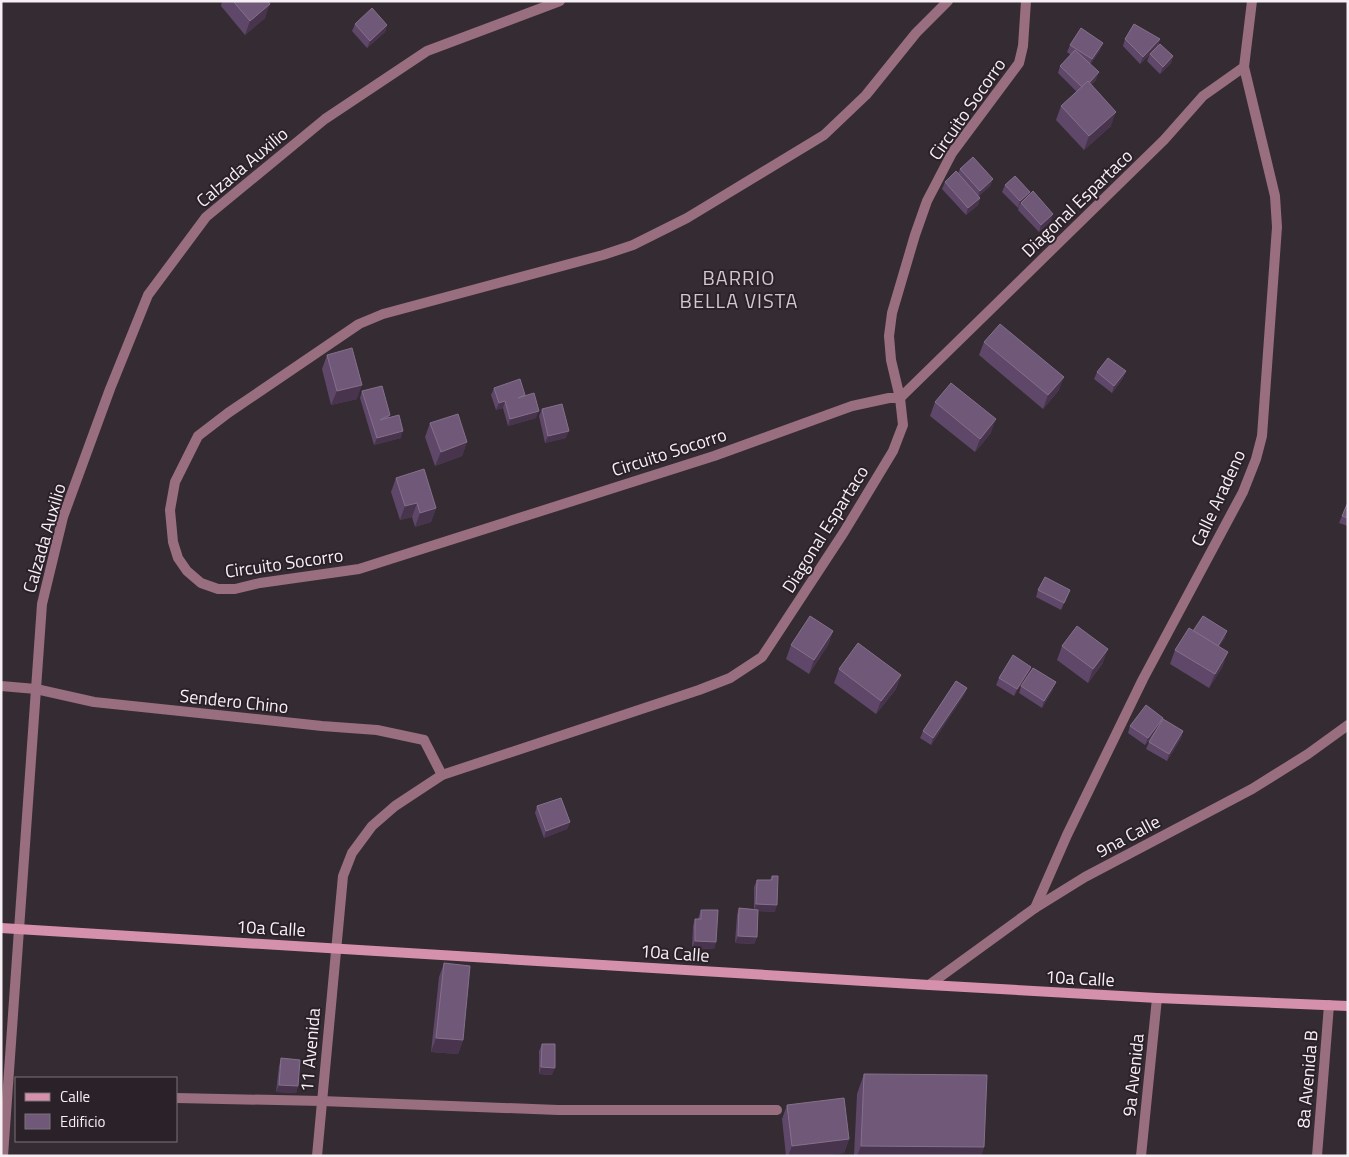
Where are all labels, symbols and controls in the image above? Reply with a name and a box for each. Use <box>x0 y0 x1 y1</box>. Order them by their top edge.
street label: Circuito Socorro <box>922 52 1012 166</box>
street label: Calzada Auxilio <box>190 120 294 214</box>
street label: Diagonal Espartaco <box>1015 143 1139 263</box>
district label: BARRIO BELLA VISTA <box>680 262 798 316</box>
street label: Circuito Socorro <box>608 421 730 483</box>
street label: Calle Aradeno <box>1184 445 1252 551</box>
street label: Diagonal Espartaco <box>775 460 875 598</box>
street label: Calzada Auxilio <box>15 480 73 596</box>
street label: Circuito Socorro <box>223 541 345 585</box>
street label: Sendero Chino <box>178 682 290 720</box>
street label: 9na Calle <box>1091 808 1165 864</box>
street label: 10a Calle <box>236 913 306 943</box>
street label: 10a Calle <box>639 937 711 969</box>
street label: 10a Calle <box>1045 963 1115 993</box>
street label: 11 Avenida <box>293 1007 327 1093</box>
street label: 8a Avenida B <box>1289 1029 1325 1129</box>
street label: 9a Avenida <box>1115 1032 1151 1118</box>
legend <box>15 1077 178 1142</box>
text: Calle <box>60 1085 90 1108</box>
text: Edificio <box>60 1110 105 1133</box>

